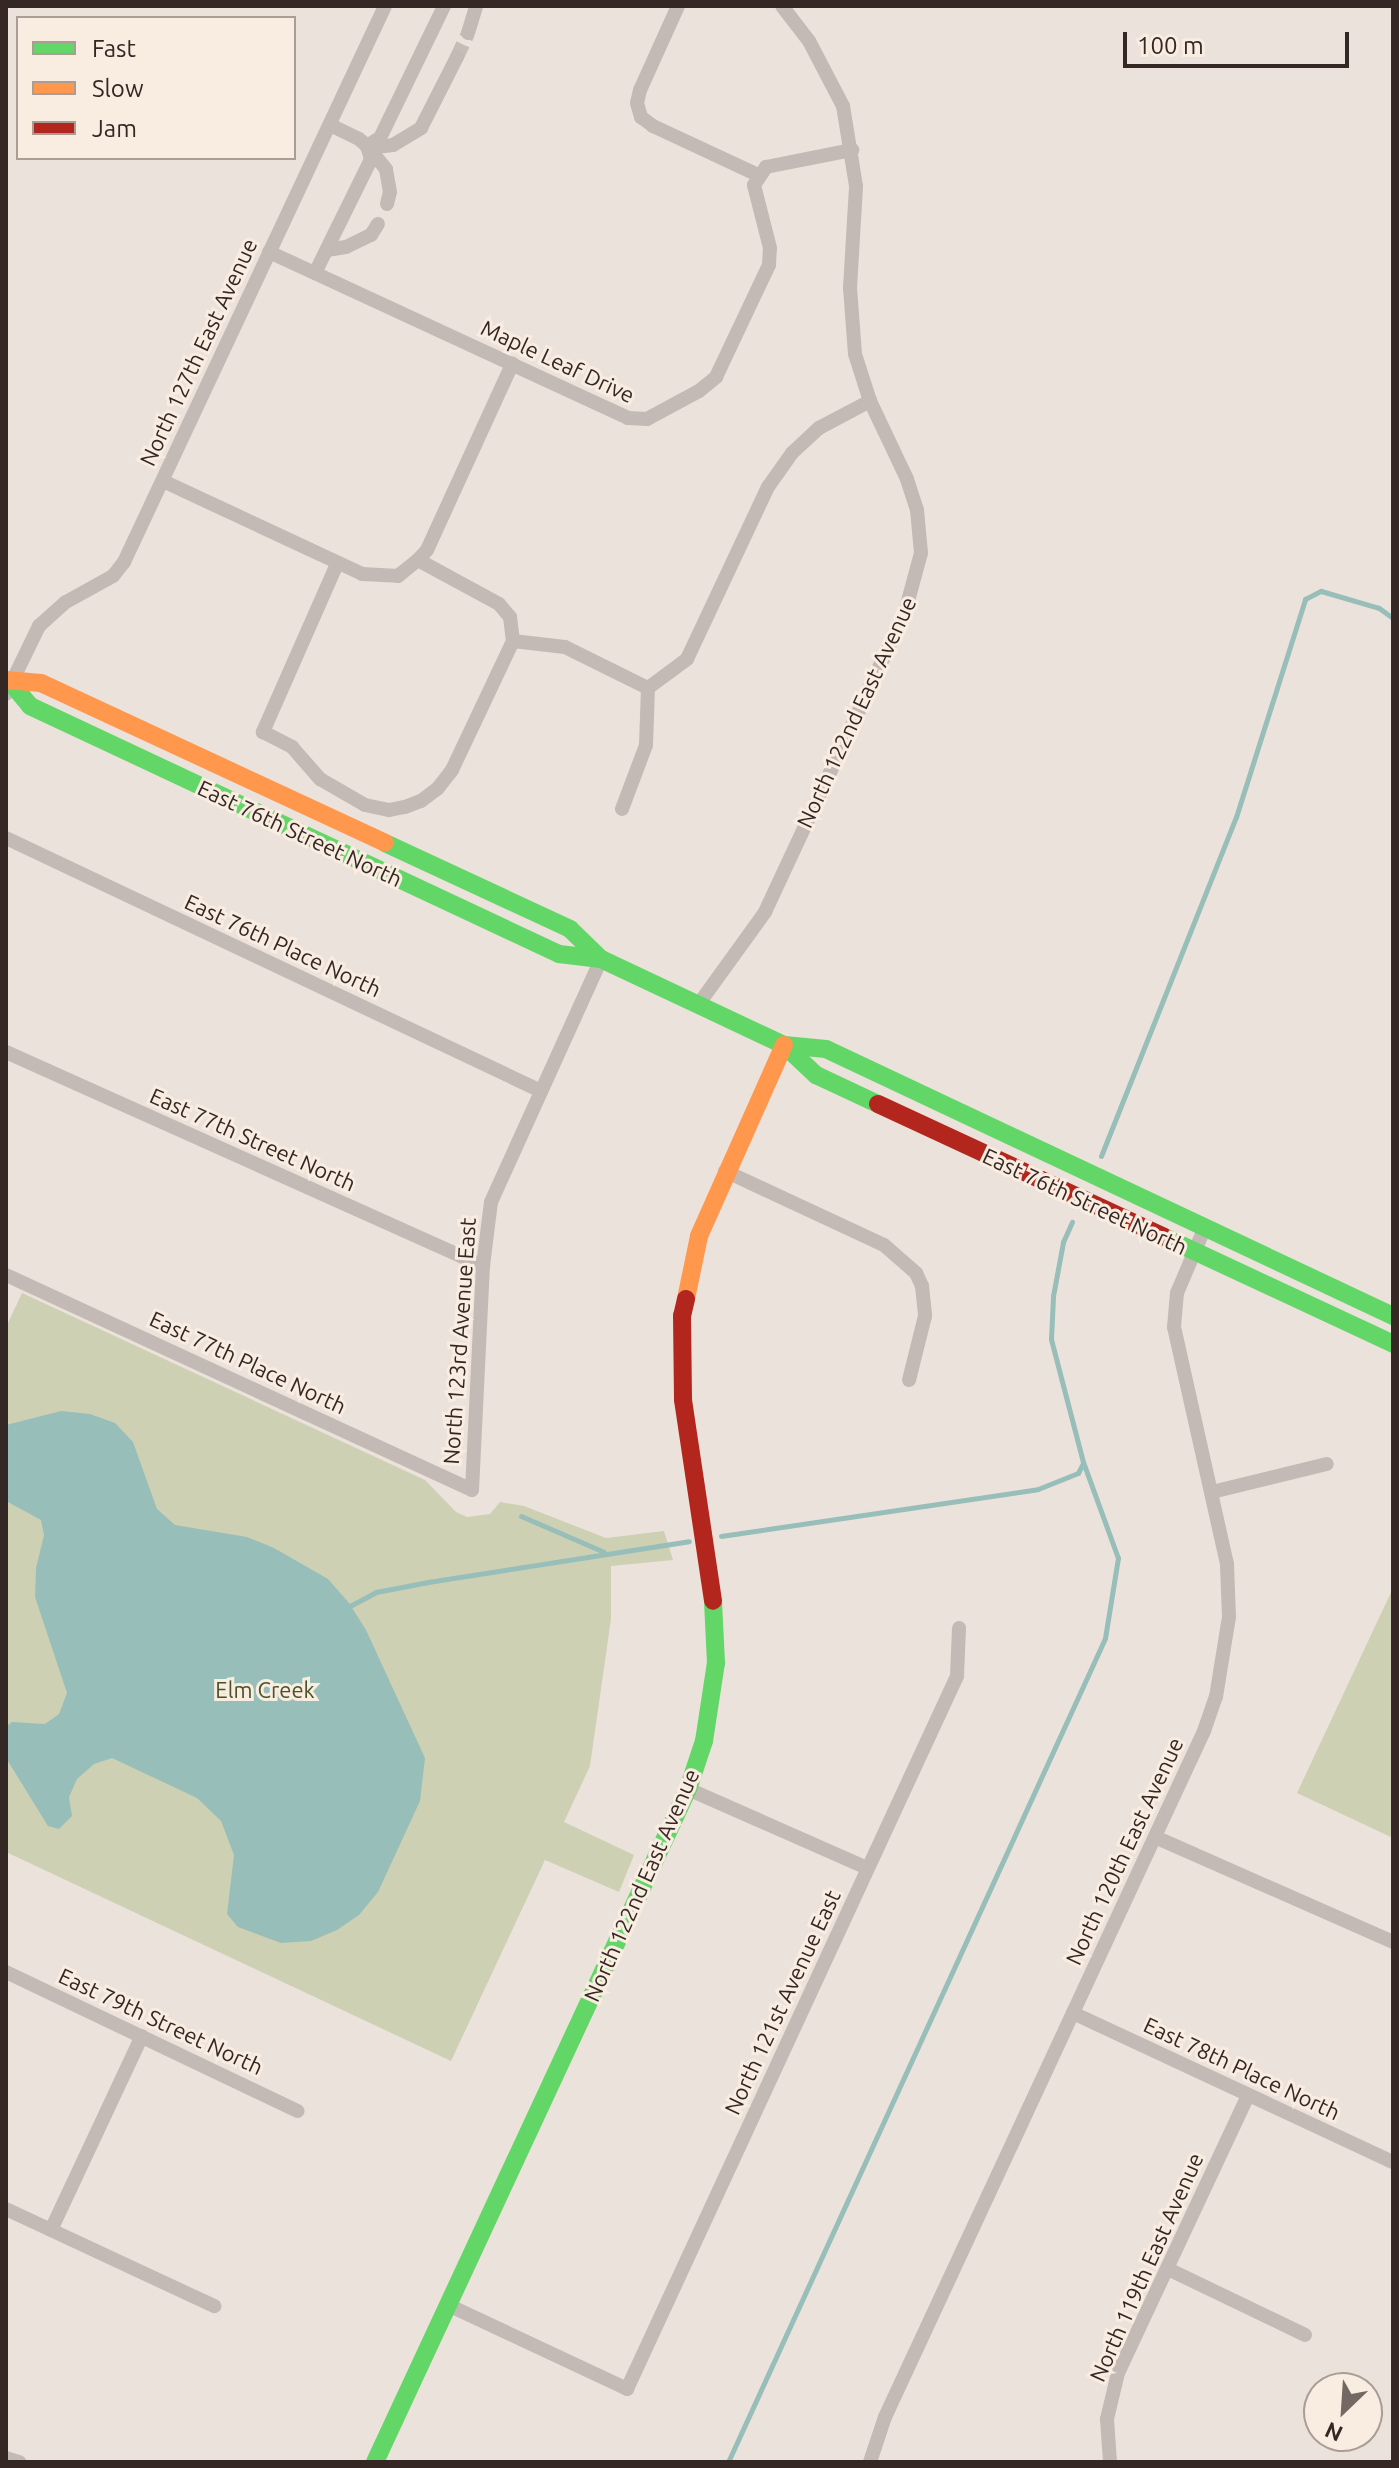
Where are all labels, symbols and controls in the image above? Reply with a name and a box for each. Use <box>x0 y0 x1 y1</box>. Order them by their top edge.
legend <box>16 16 296 160</box>
scale bar <box>1127 16 1353 66</box>
text: 100 m <box>1137 32 1204 59</box>
text: Fast <box>92 35 136 62</box>
text: Slow <box>92 75 144 102</box>
text: Jam <box>92 115 137 142</box>
street label: North 127th East Avenue <box>134 234 262 470</box>
street label: Maple Leaf Drive <box>477 314 639 408</box>
street label: North 122nd East Avenue <box>791 592 921 832</box>
street label: East 76th Street North <box>194 774 406 892</box>
street label: East 76th Place North <box>181 888 385 1002</box>
street label: East 77th Street North <box>146 1082 360 1196</box>
street label: East 76th Street North <box>979 1142 1191 1260</box>
street label: North 123rd Avenue East <box>437 1217 481 1465</box>
street label: East 77th Place North <box>146 1305 350 1419</box>
park label: Elm Creek <box>215 1677 315 1703</box>
street label: North 120th East Avenue <box>1060 1733 1188 1969</box>
street label: North 122nd East Avenue <box>578 1765 704 2005</box>
street label: North 121st Avenue East <box>718 1886 846 2118</box>
street label: East 79th Street North <box>55 1962 267 2080</box>
street label: East 78th Place North <box>1140 2011 1344 2125</box>
street label: North 119th East Avenue <box>1084 2149 1208 2385</box>
north arrow <box>1303 2372 1383 2452</box>
text: N <box>1321 2418 1346 2447</box>

